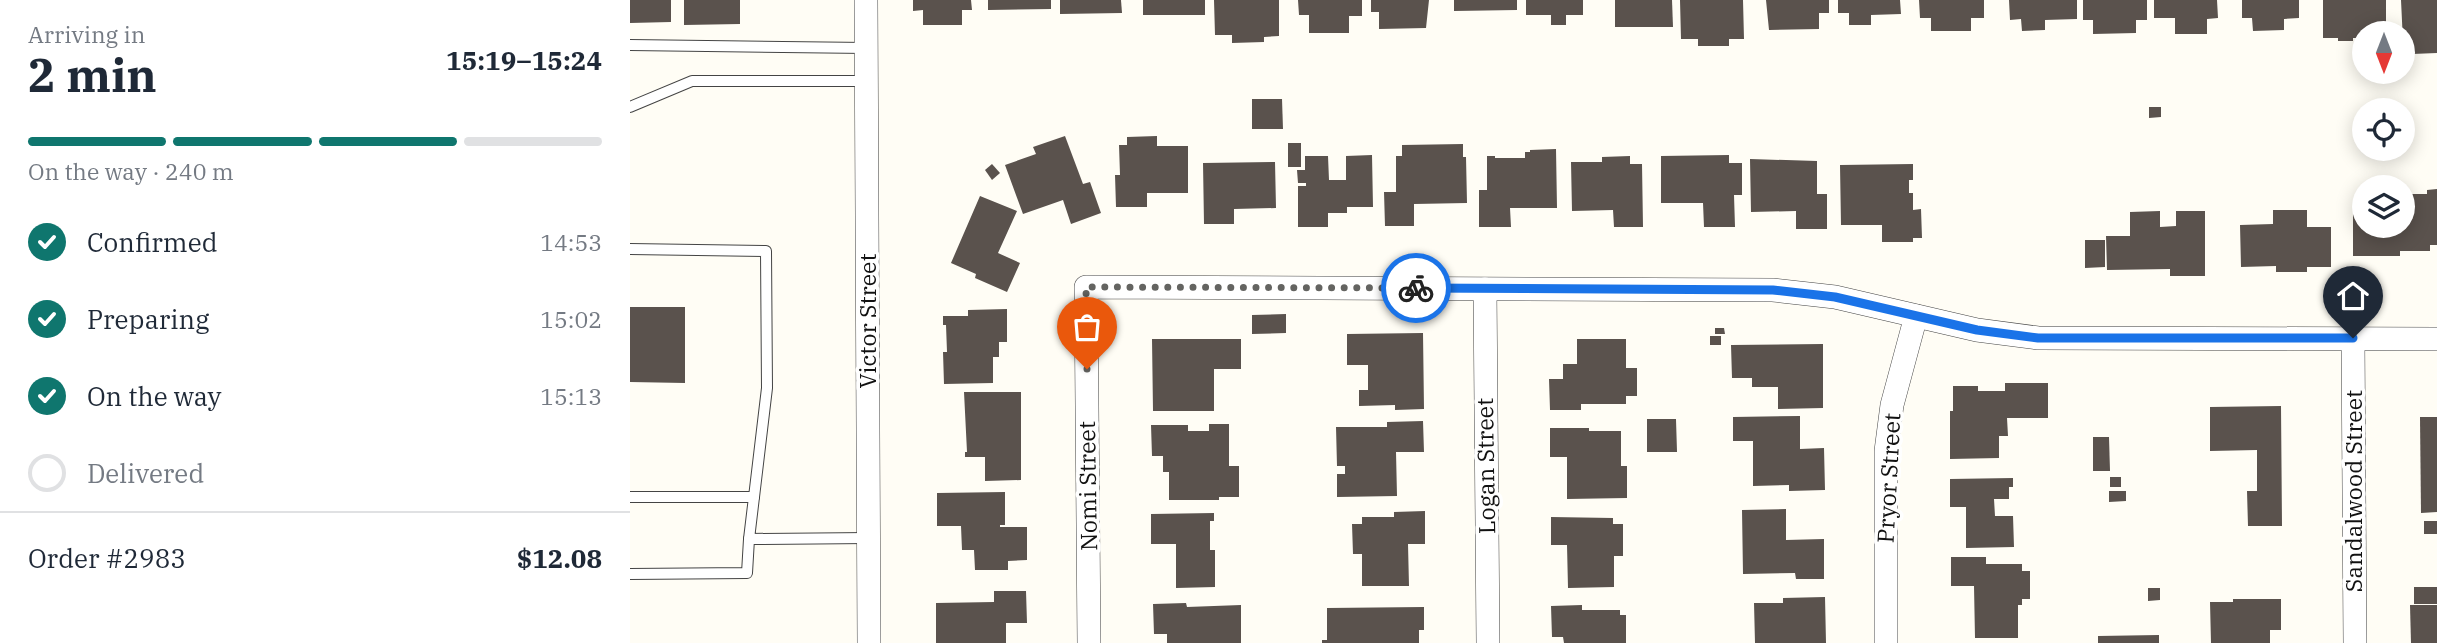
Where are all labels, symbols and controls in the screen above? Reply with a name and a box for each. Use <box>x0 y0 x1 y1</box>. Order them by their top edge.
text: Arriving in <box>28 19 145 49</box>
north arrow <box>2352 21 2415 84</box>
map controls <box>2352 21 2415 238</box>
text: 15:19–15:24 <box>446 43 602 77</box>
text: 2 min <box>28 45 157 105</box>
button: locate <box>2352 98 2415 161</box>
text: On the way · 240 m <box>28 156 234 186</box>
button: layers <box>2352 175 2415 238</box>
icon: check <box>28 223 66 261</box>
text: Confirmed <box>87 225 218 259</box>
text: 14:53 <box>540 227 602 257</box>
street label: Victor Street <box>852 253 882 389</box>
courier <box>1381 253 1451 323</box>
pin <box>2323 266 2383 338</box>
icon: bike <box>1397 269 1435 307</box>
icon: home <box>2334 277 2372 315</box>
pin <box>1057 297 1117 369</box>
icon: check <box>28 300 66 338</box>
text: Preparing <box>87 302 209 336</box>
text: 15:02 <box>540 304 602 334</box>
icon: bag <box>1068 308 1106 346</box>
icon: check <box>28 377 66 415</box>
text: On the way <box>87 379 221 413</box>
text: 15:13 <box>540 381 602 411</box>
street label: Sandalwood Street <box>2338 390 2368 592</box>
street label: Logan Street <box>1469 398 1501 534</box>
street label: Pryor Street <box>1870 412 1906 544</box>
street label: Nomi Street <box>1071 421 1103 551</box>
text: Delivered <box>87 456 204 490</box>
text: Order #2983 <box>28 541 186 575</box>
text: $12.08 <box>517 541 602 575</box>

